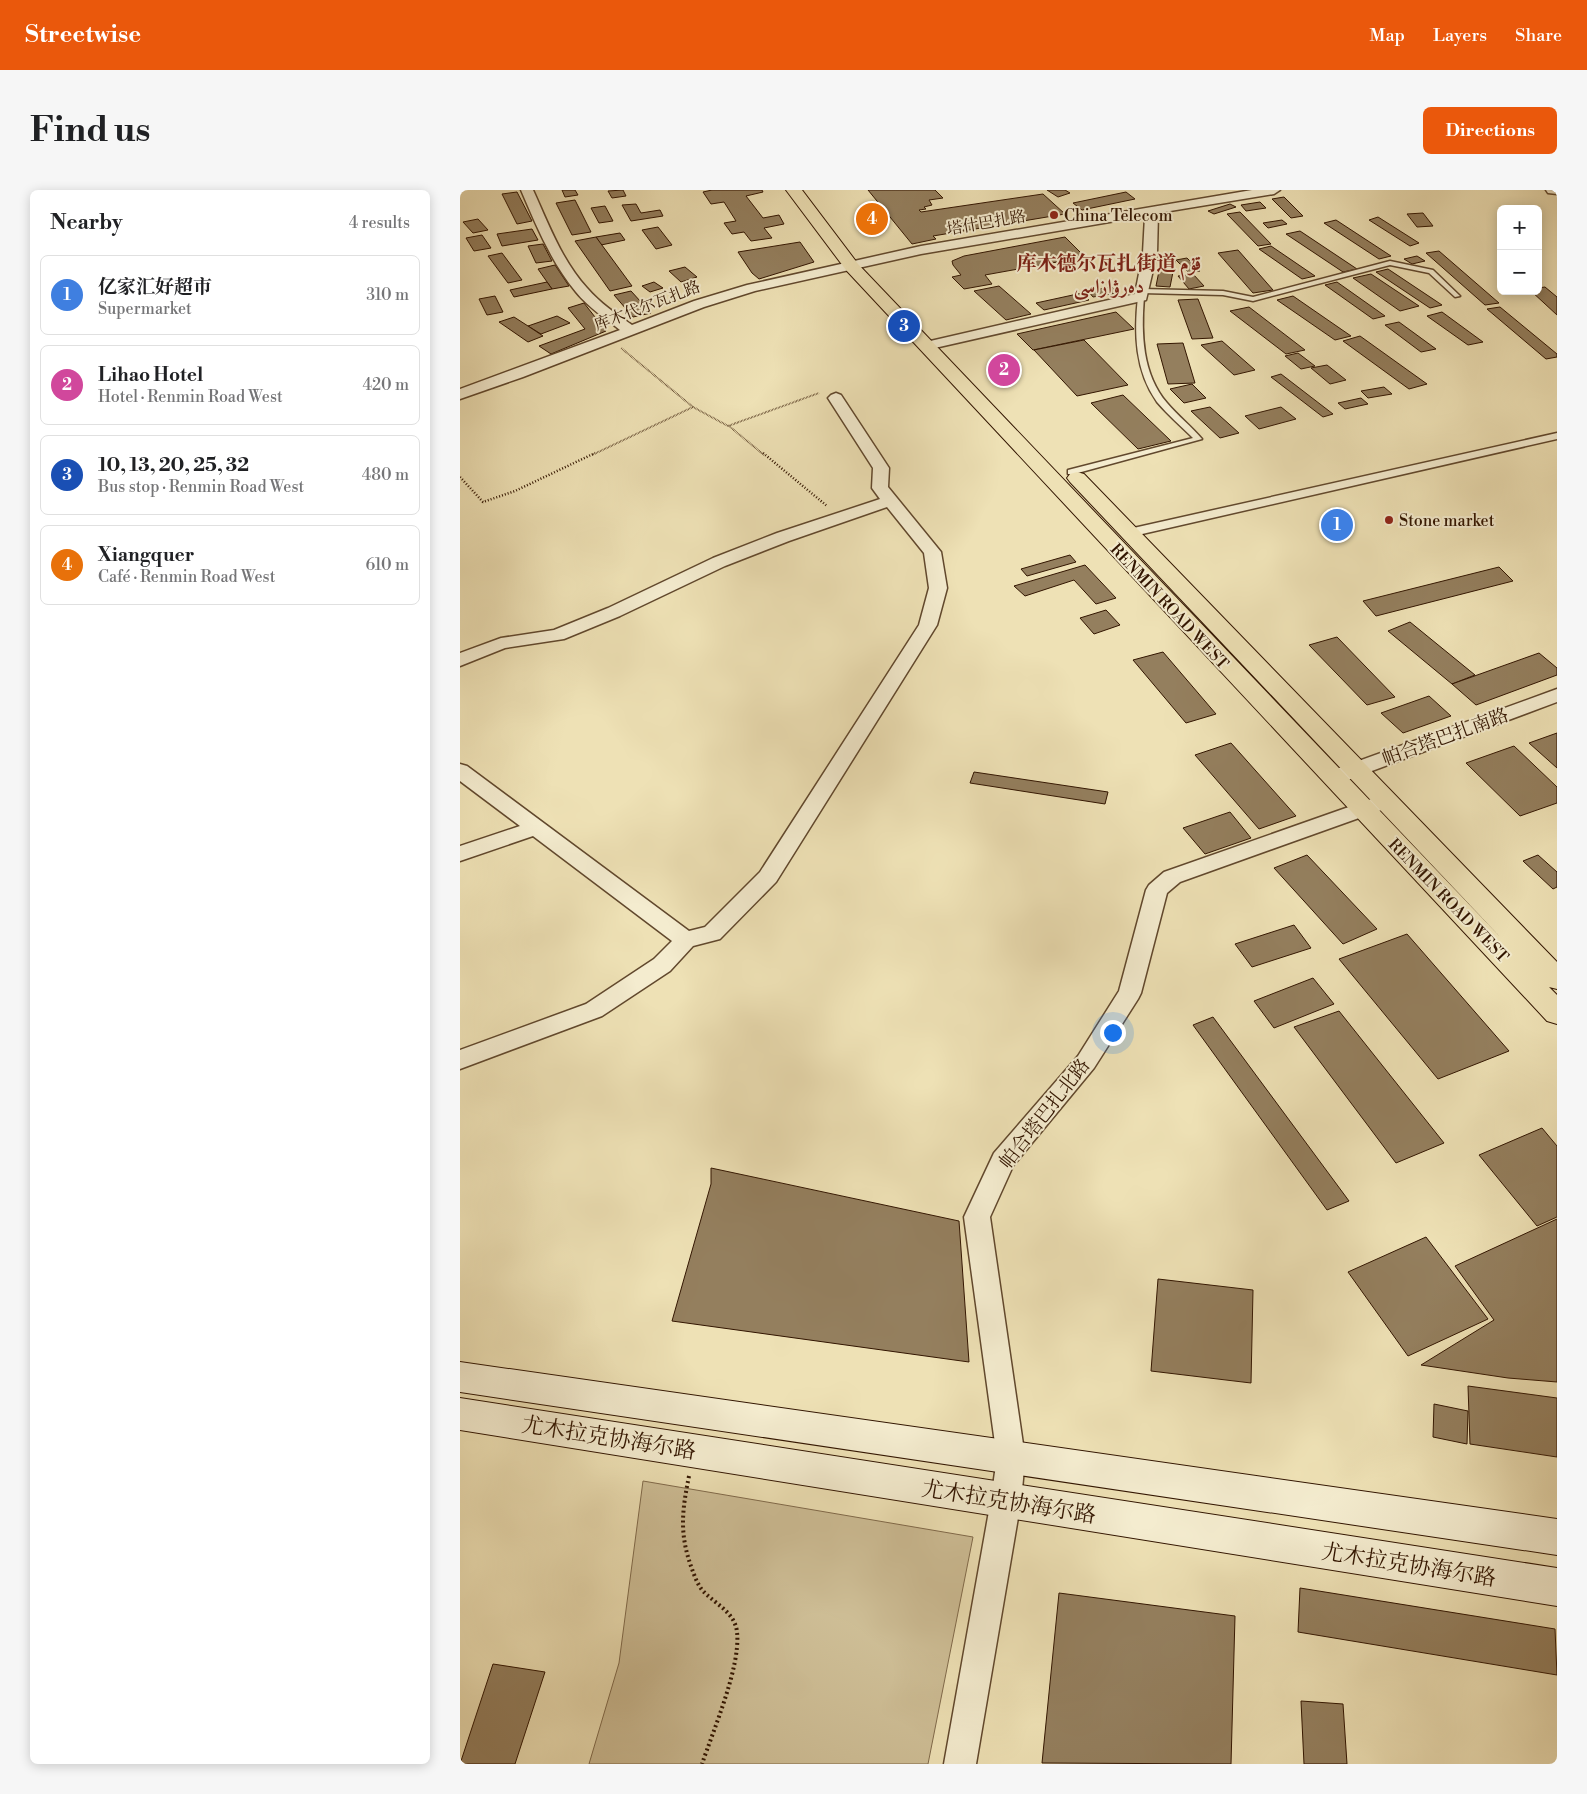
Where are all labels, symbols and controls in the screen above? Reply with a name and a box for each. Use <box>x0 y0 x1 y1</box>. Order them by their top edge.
text: Streetwise <box>25 20 141 50</box>
text: Map <box>1370 24 1405 47</box>
text: Layers <box>1433 24 1487 47</box>
text: Share <box>1515 24 1562 47</box>
button: Directions <box>1423 107 1557 154</box>
text: Find us <box>30 109 150 152</box>
pin: 4 <box>856 200 888 238</box>
map controls <box>1497 205 1542 295</box>
button: + <box>1497 205 1542 250</box>
street label: 塔什巴扎路 <box>945 206 1027 240</box>
place label: China Telecom <box>1064 206 1173 226</box>
marker: China Telecom <box>1048 209 1060 221</box>
text: Nearby <box>50 210 123 236</box>
text: 4 results <box>349 213 410 233</box>
button: − <box>1497 250 1542 295</box>
district label: 库木德尔瓦扎街道 قۇم دەرۋازاسى <box>1016 252 1202 301</box>
text: 亿家汇好超市 <box>98 275 212 299</box>
street label: 库木代尔瓦扎路 <box>591 277 703 335</box>
text: 1 <box>63 285 71 305</box>
text: 310 m <box>366 285 409 305</box>
text: Supermarket <box>98 299 192 319</box>
pin: 3 <box>888 307 920 345</box>
pin: 2 <box>988 351 1020 389</box>
text: Lihao Hotel <box>98 363 203 387</box>
text: 2 <box>62 375 72 395</box>
text: 420 m <box>362 375 409 395</box>
text: Hotel · Renmin Road West <box>98 387 283 407</box>
text: 10, 13, 20, 25, 32 <box>98 453 249 477</box>
text: 3 <box>62 465 72 485</box>
text: 480 m <box>362 465 409 485</box>
text: Bus stop · Renmin Road West <box>98 477 304 497</box>
pin: 1 <box>1321 506 1353 544</box>
place label: Stone market <box>1399 511 1495 531</box>
marker: Stone market <box>1383 514 1395 526</box>
street label: RENMIN ROAD WEST <box>1106 540 1233 674</box>
text: Xiangquer <box>98 543 194 567</box>
text: 4 <box>62 555 72 575</box>
text: 610 m <box>365 555 409 575</box>
text: Café · Renmin Road West <box>98 567 275 587</box>
street label: 帕合塔巴扎南路 <box>1379 703 1512 771</box>
street label: RENMIN ROAD WEST <box>1384 835 1513 967</box>
your location <box>1100 1020 1126 1046</box>
street label: 帕合塔巴扎北路 <box>994 1054 1095 1173</box>
street label: 尤木拉克协海尔路 <box>520 1411 698 1466</box>
street label: 尤木拉克协海尔路 <box>920 1475 1098 1530</box>
street label: 尤木拉克协海尔路 <box>1320 1538 1498 1593</box>

